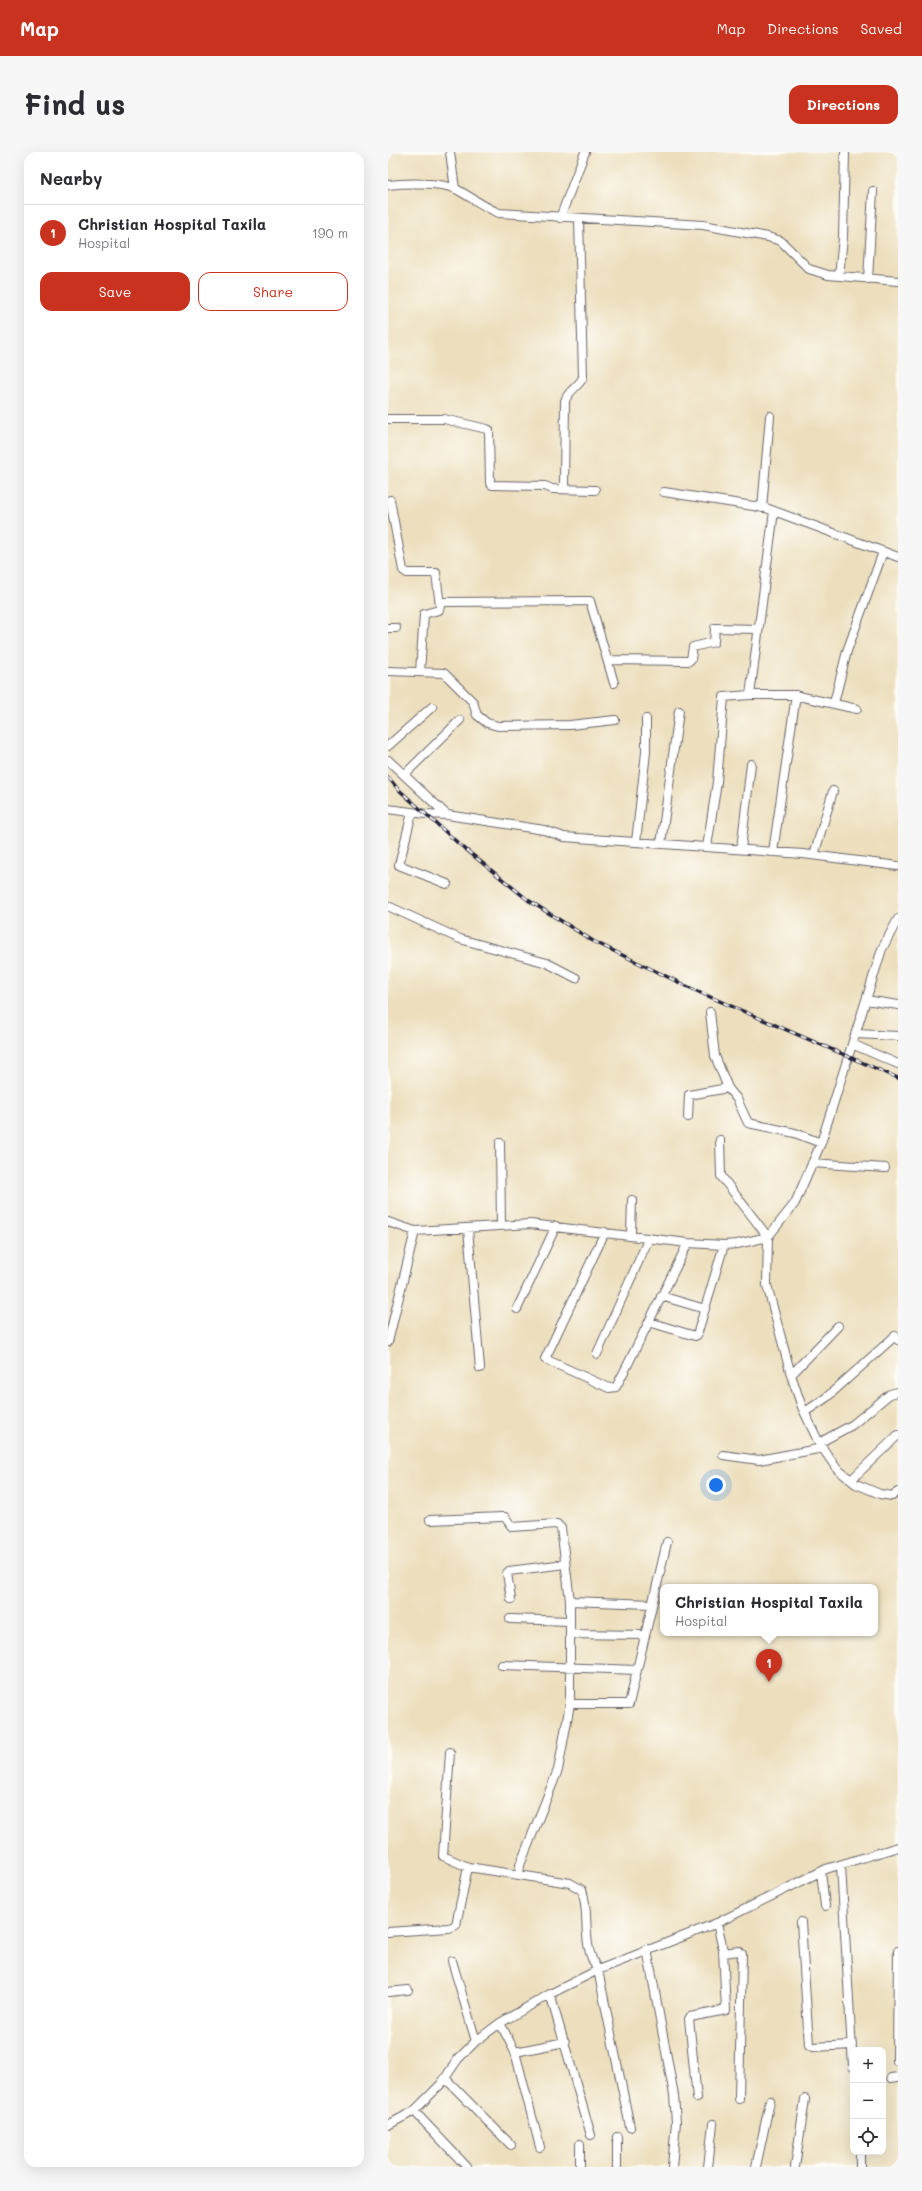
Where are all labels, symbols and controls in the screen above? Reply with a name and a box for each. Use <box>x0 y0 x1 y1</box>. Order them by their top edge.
text: Map <box>20 16 59 41</box>
text: Map <box>717 19 745 38</box>
text: Directions <box>767 19 838 38</box>
text: Saved <box>860 19 902 38</box>
button: Directions <box>789 85 898 124</box>
text: Find us <box>24 86 125 122</box>
text: Nearby <box>40 167 102 189</box>
text: Christian Hospital Taxila <box>78 214 266 234</box>
text: 1 <box>50 224 56 241</box>
text: 190 m <box>312 224 348 241</box>
text: Hospital <box>78 234 130 251</box>
button: Save <box>40 272 190 311</box>
button: Share <box>198 272 348 311</box>
your location <box>706 1475 726 1495</box>
popup <box>660 1584 878 1636</box>
text: Christian Hospital Taxila <box>675 1592 863 1612</box>
text: Hospital <box>675 1612 727 1629</box>
pin: 1 <box>756 1649 782 1682</box>
map controls <box>850 2047 886 2155</box>
button: + <box>850 2047 886 2083</box>
button: − <box>850 2083 886 2119</box>
button: locate <box>850 2119 886 2155</box>

